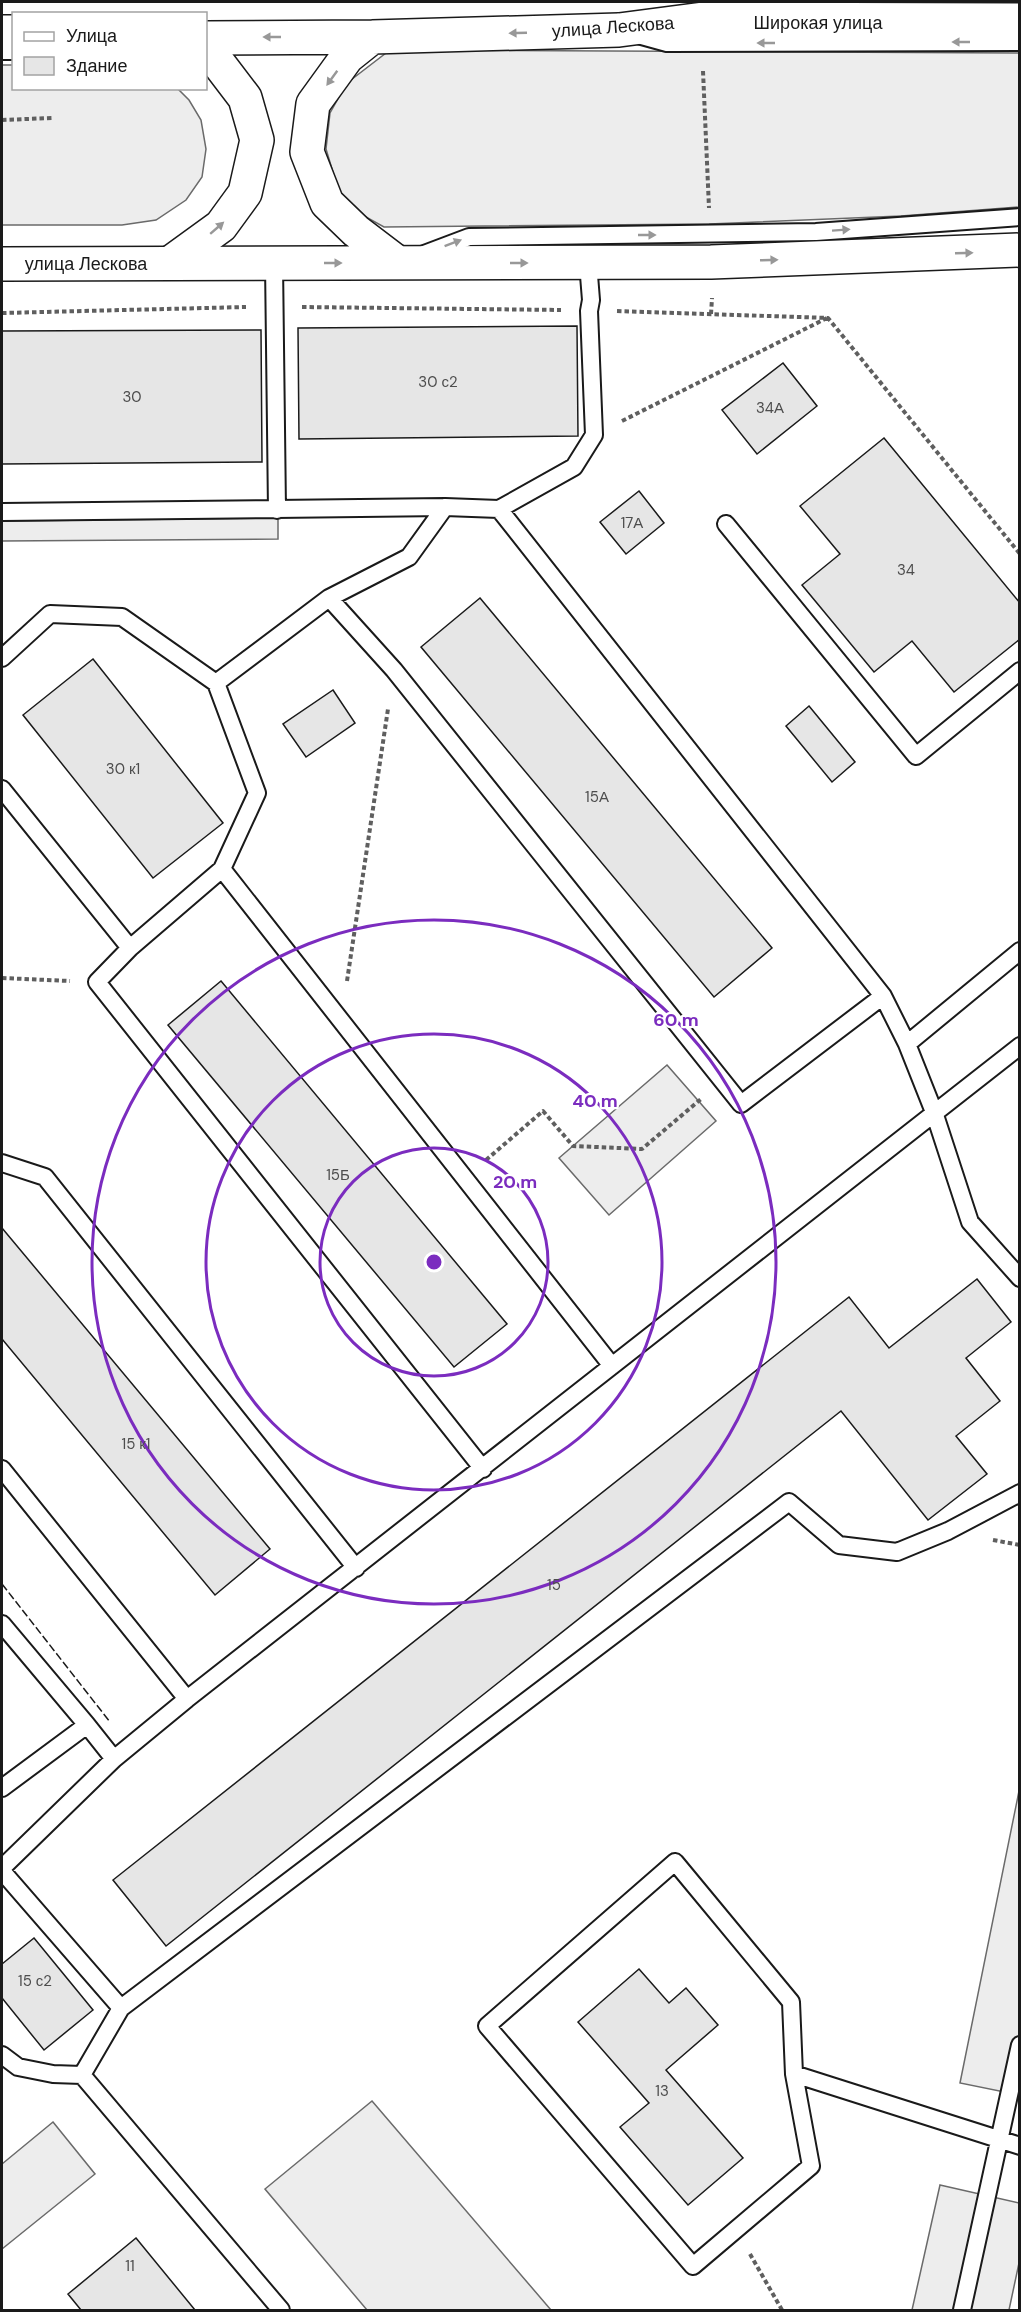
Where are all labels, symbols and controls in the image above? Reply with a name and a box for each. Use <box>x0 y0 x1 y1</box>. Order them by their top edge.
street label: улица Лескова <box>551 11 676 43</box>
street label: Широкая улица <box>754 11 883 35</box>
legend <box>12 12 207 90</box>
text: Улица <box>66 24 118 48</box>
one-way arrow <box>509 28 528 38</box>
one-way arrow <box>262 33 281 42</box>
one-way arrow <box>952 37 971 47</box>
one-way arrow <box>757 38 776 48</box>
text: Здание <box>66 54 127 78</box>
one-way arrow <box>326 70 338 86</box>
one-way arrow <box>209 222 224 235</box>
one-way arrow <box>832 225 851 235</box>
one-way arrow <box>637 230 656 240</box>
one-way arrow <box>444 238 462 248</box>
one-way arrow <box>955 249 974 258</box>
street label: улица Лескова <box>25 252 148 276</box>
one-way arrow <box>760 255 779 265</box>
one-way arrow <box>323 258 342 268</box>
one-way arrow <box>510 258 529 268</box>
house number: 30 с2 <box>418 372 458 392</box>
house number: 30 <box>122 387 142 407</box>
house number: 34А <box>756 398 784 418</box>
house number: 17А <box>621 513 643 533</box>
house number: 34 <box>897 560 915 580</box>
house number: 30 к1 <box>106 759 140 779</box>
house number: 15А <box>585 787 609 807</box>
text: 60 m <box>653 1008 699 1032</box>
text: 40 m <box>572 1089 618 1113</box>
house number: 15Б <box>326 1165 350 1185</box>
text: 20 m <box>493 1170 537 1194</box>
centre of rings <box>424 1252 444 1272</box>
house number: 15 к1 <box>121 1434 151 1454</box>
house number: 15 <box>547 1575 561 1595</box>
house number: 15 с2 <box>18 1971 52 1991</box>
house number: 13 <box>655 2081 669 2101</box>
house number: 11 <box>125 2256 135 2276</box>

